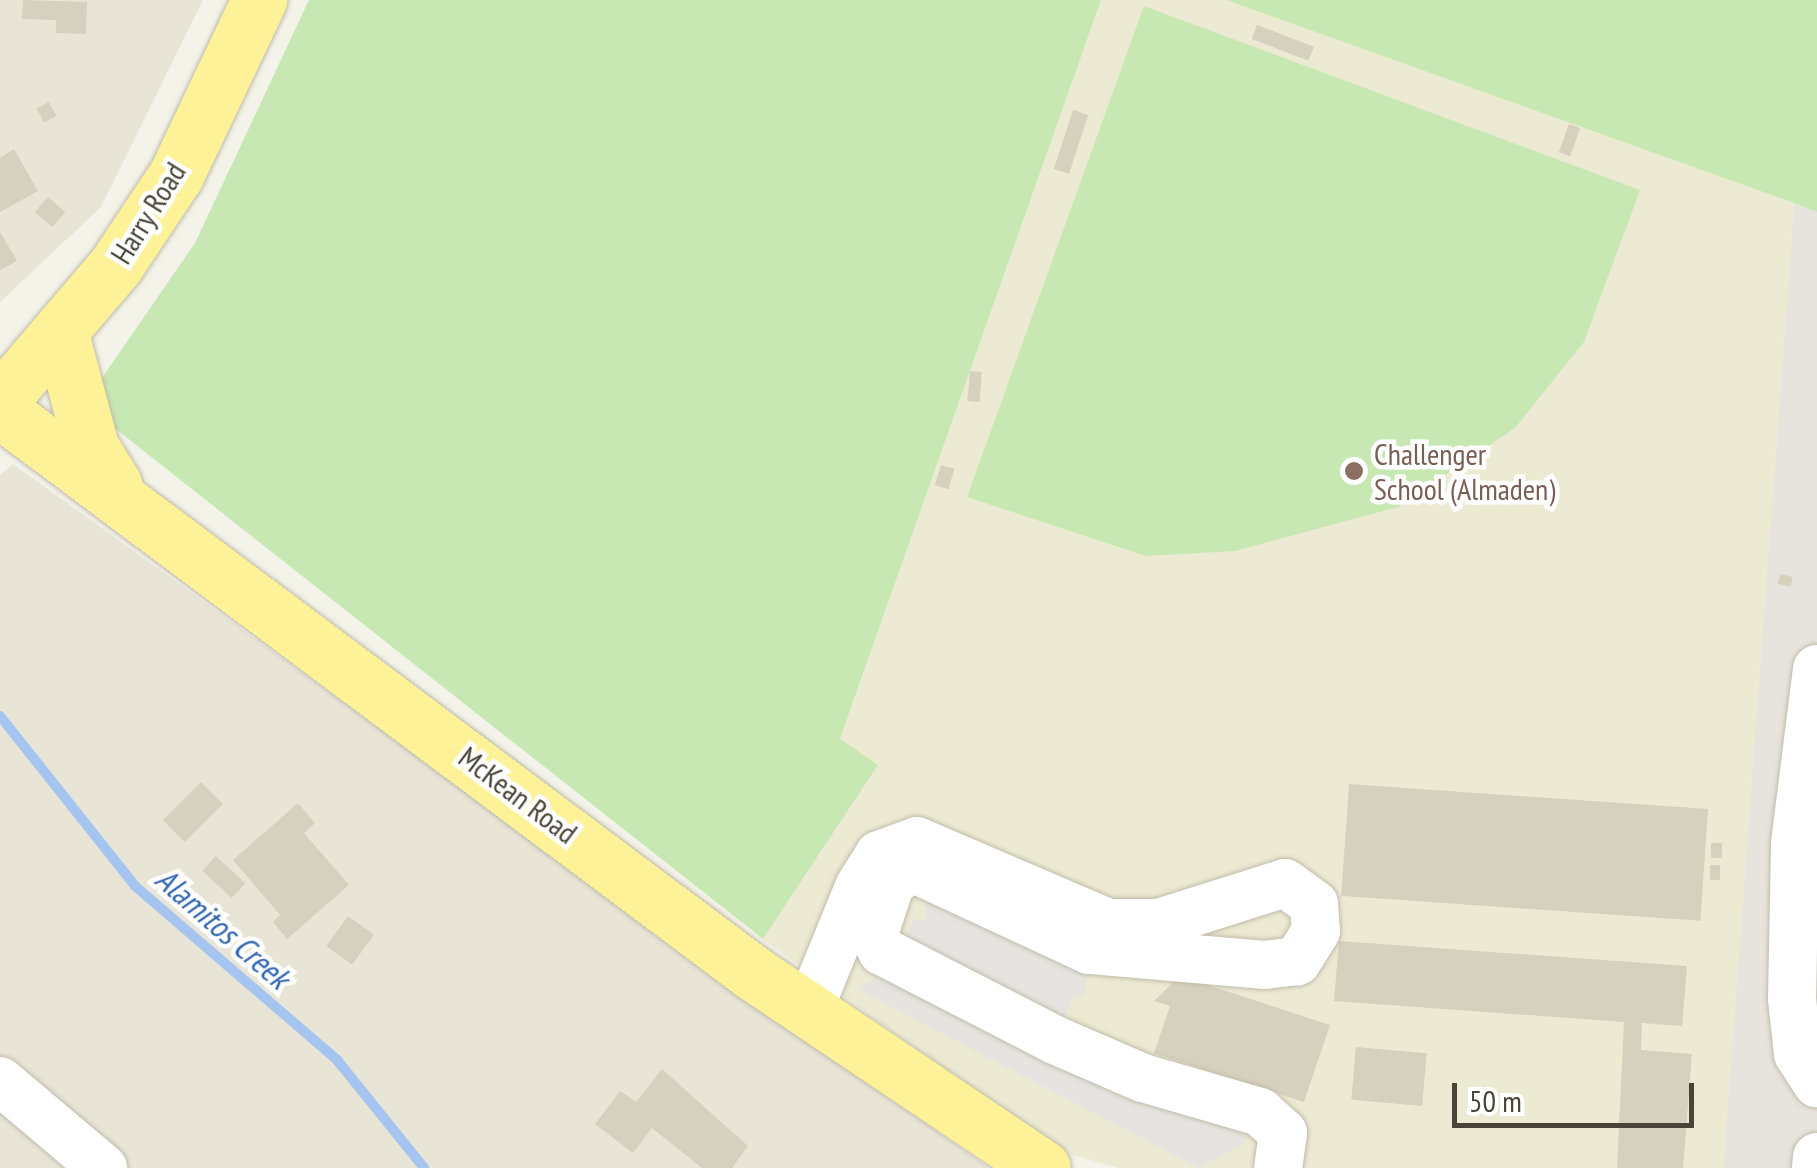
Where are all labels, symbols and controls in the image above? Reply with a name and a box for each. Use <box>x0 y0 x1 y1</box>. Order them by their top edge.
street label: Harry Road <box>103 155 193 271</box>
place label: Challenger School (Almaden) <box>1374 436 1555 506</box>
marker: Challenger School (Almaden) <box>1343 460 1365 482</box>
street label: McKean Road <box>452 739 584 851</box>
water label: Alamitos Creek <box>148 859 298 997</box>
scale bar <box>1457 1063 1700 1125</box>
text: 50 m <box>1469 1081 1522 1120</box>

